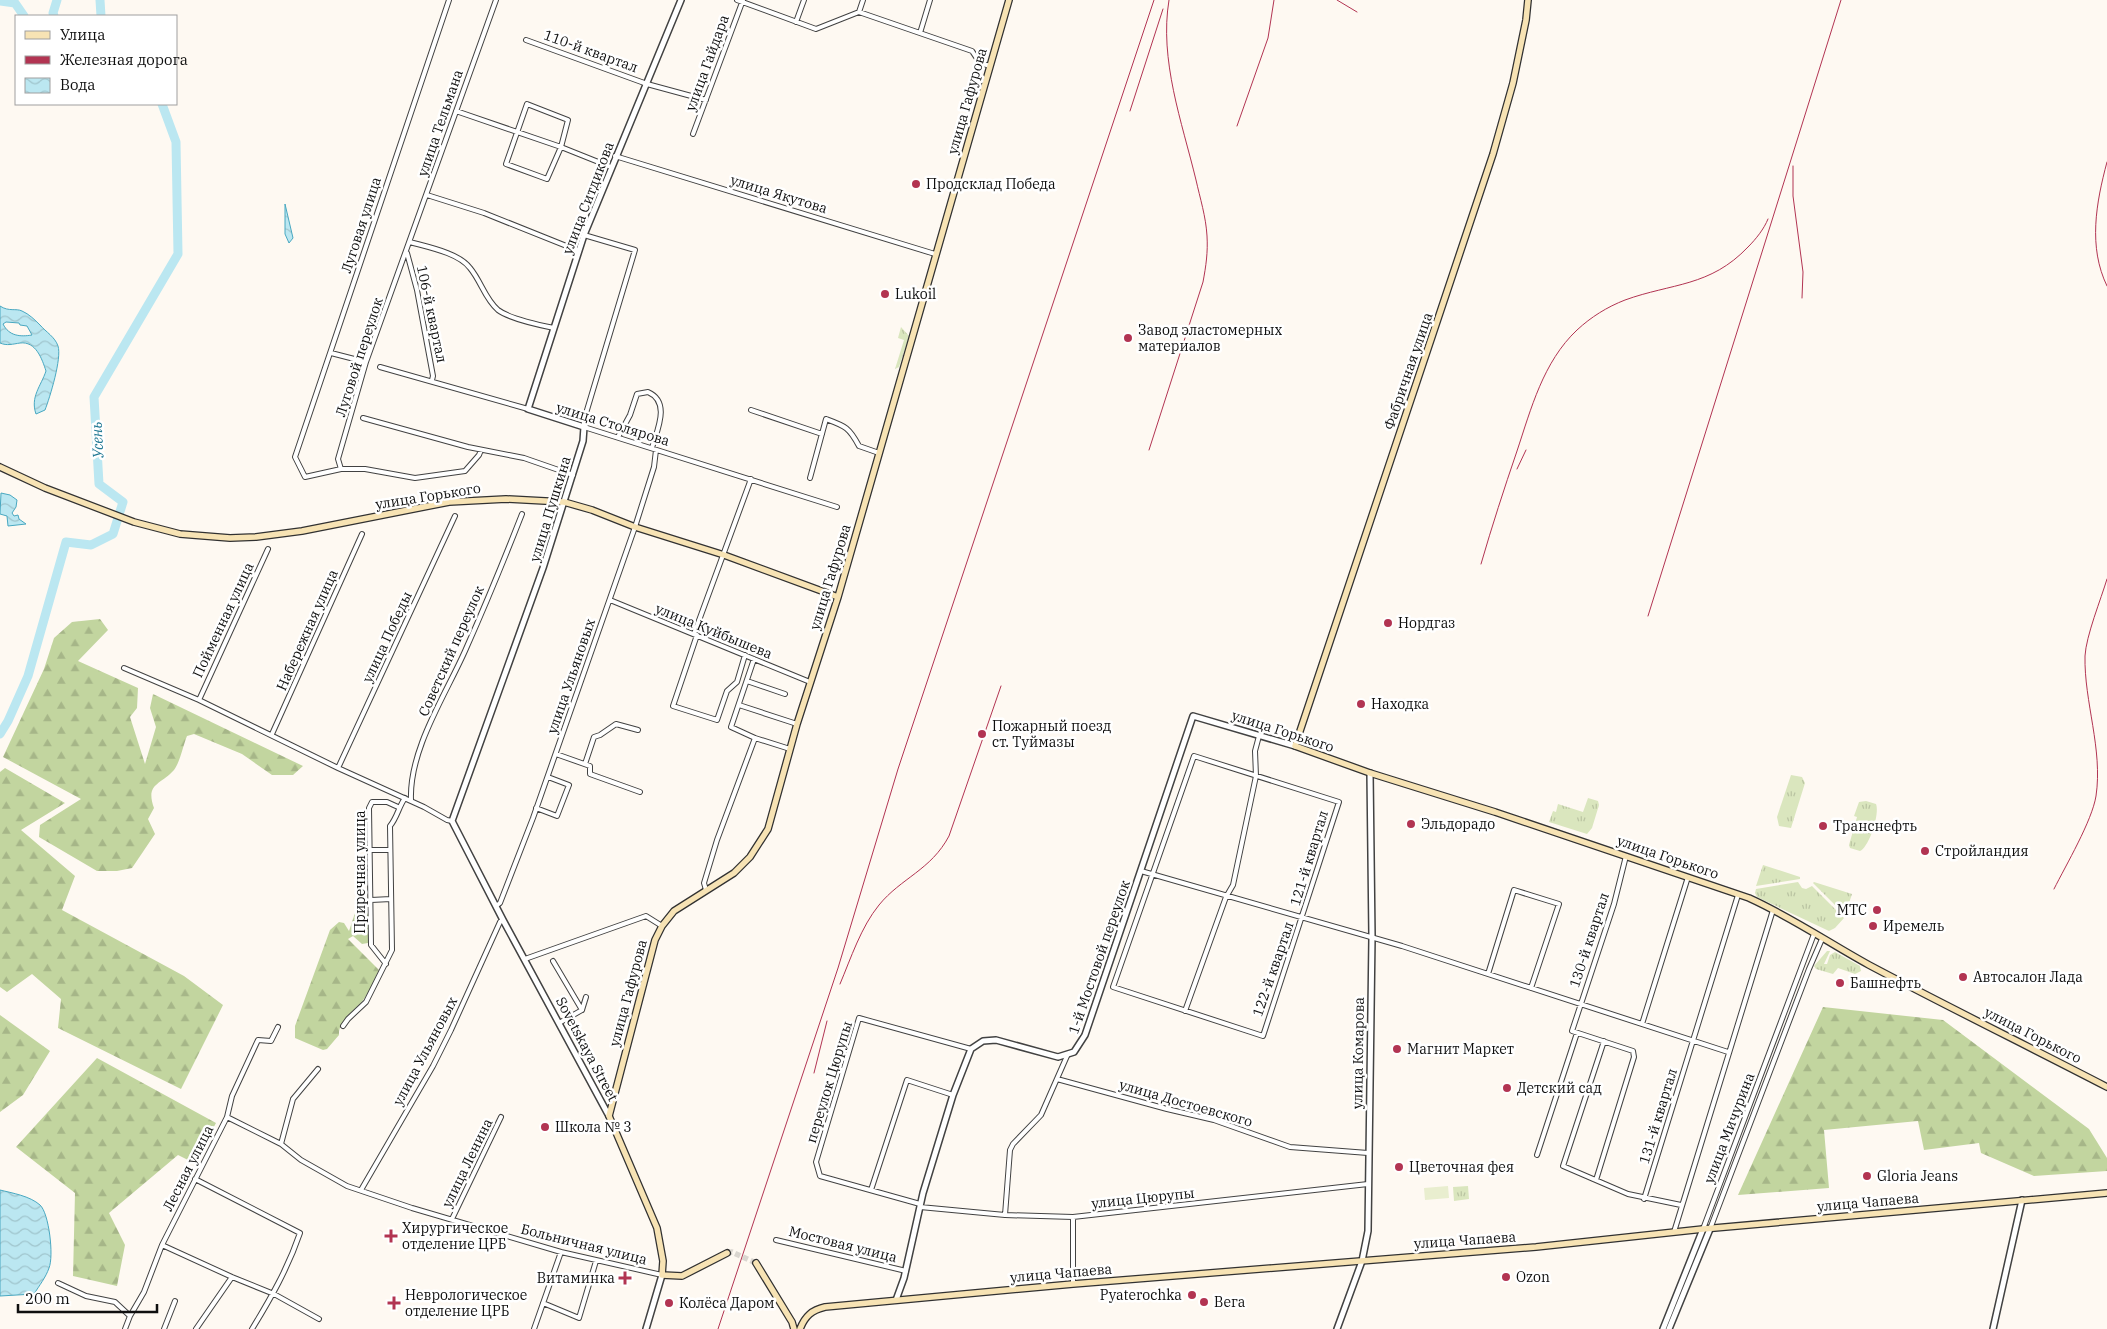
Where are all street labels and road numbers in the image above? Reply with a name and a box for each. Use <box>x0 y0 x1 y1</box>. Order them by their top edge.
street label: улица Гайдара <box>681 12 733 114</box>
street label: 110-й квартал <box>541 26 641 76</box>
street label: улица Гафурова <box>943 45 991 156</box>
street label: улица Тельмана <box>413 67 467 179</box>
street label: улица Ситдикова <box>558 139 618 257</box>
street label: улица Якутова <box>728 171 830 217</box>
street label: Луговая улица <box>337 174 385 275</box>
street label: 106-й квартал <box>413 264 451 364</box>
street label: Луговой переулок <box>331 295 387 419</box>
street label: Фабричная улица <box>1379 310 1437 432</box>
street label: улица Столярова <box>554 398 672 450</box>
street label: улица Пушкина <box>525 454 575 564</box>
street label: улица Горького <box>374 479 482 513</box>
street label: улица Гафурова <box>805 521 855 632</box>
street label: Пойменная улица <box>188 559 258 681</box>
street label: Набережная улица <box>272 566 342 693</box>
street label: Советский переулок <box>414 583 488 719</box>
street label: улица Победы <box>358 588 416 686</box>
street label: улица Куйбышева <box>653 599 776 663</box>
street label: улица Ульяновых <box>543 616 599 736</box>
street label: улица Горького <box>1230 706 1337 756</box>
street label: 121-й квартал <box>1286 808 1332 908</box>
street label: Приречная улица <box>351 810 369 934</box>
street label: улица Горького <box>1615 831 1721 883</box>
street label: 1-й Мостовой переулок <box>1064 878 1134 1036</box>
street label: 130-й квартал <box>1565 890 1613 990</box>
street label: 122-й квартал <box>1248 919 1298 1019</box>
street label: улица Гафурова <box>605 937 651 1048</box>
street label: улица Ульяновых <box>389 993 461 1109</box>
street label: Sovetskaya Street <box>552 994 622 1104</box>
street label: улица Комарова <box>1348 996 1368 1109</box>
street label: улица Горького <box>1981 1003 2085 1067</box>
street label: переулок Цюрупы <box>802 1019 856 1145</box>
street label: 131-й квартал <box>1635 1066 1681 1166</box>
street label: улица Мичурина <box>1700 1070 1759 1186</box>
street label: улица Достоевского <box>1117 1075 1255 1131</box>
street label: улица Ленина <box>438 1115 497 1211</box>
street label: Лесная улица <box>159 1122 218 1214</box>
street label: улица Цюрупы <box>1091 1184 1195 1212</box>
street label: улица Чапаева <box>1816 1189 1920 1215</box>
street label: Больничная улица <box>519 1220 649 1268</box>
street label: Мостовая улица <box>787 1222 899 1266</box>
street label: улица Чапаева <box>1413 1227 1517 1253</box>
street label: улица Чапаева <box>1009 1260 1113 1286</box>

